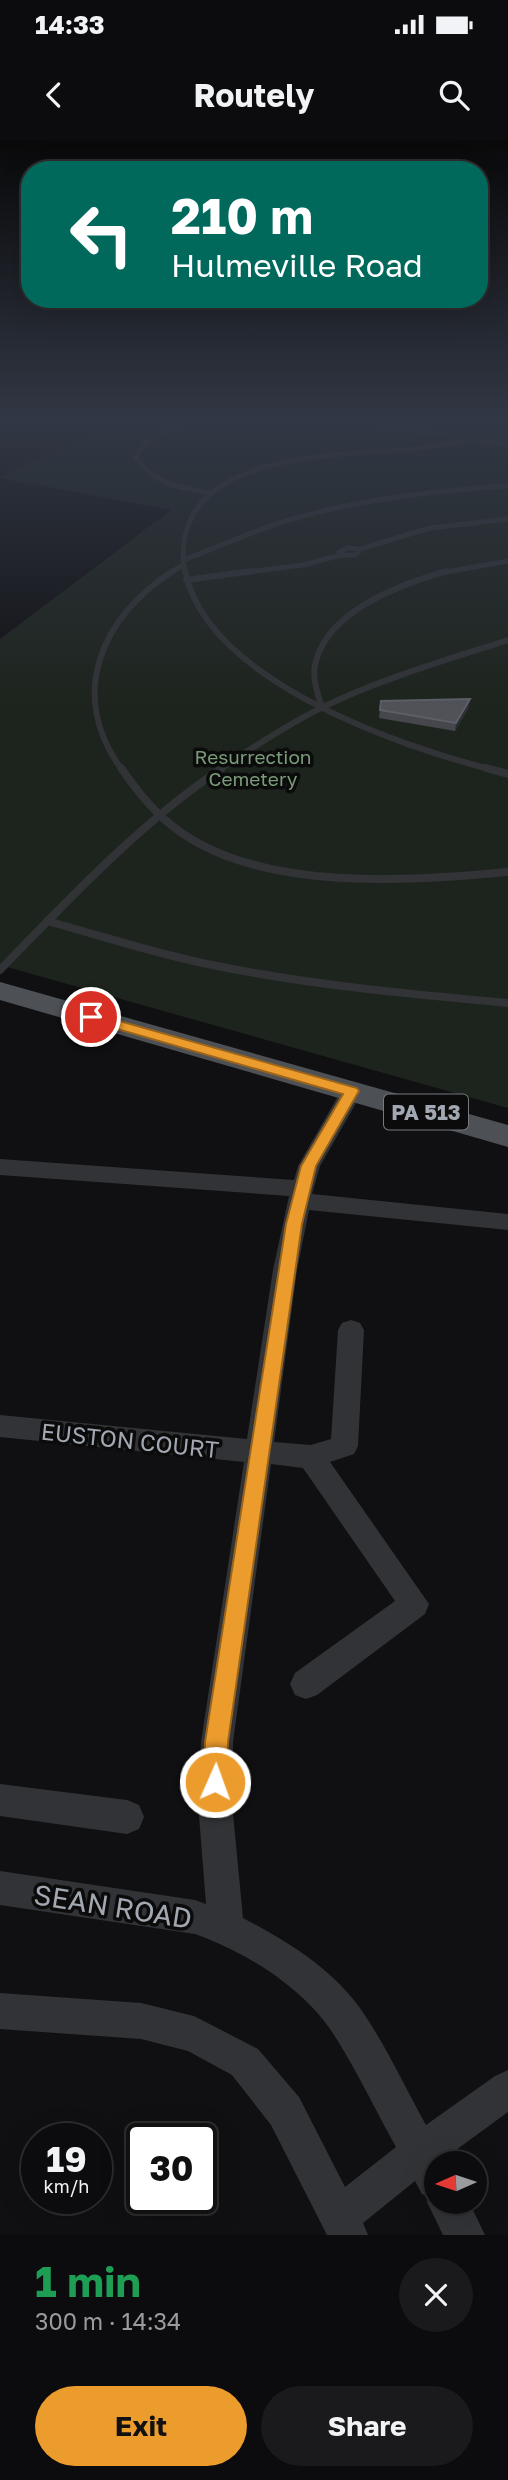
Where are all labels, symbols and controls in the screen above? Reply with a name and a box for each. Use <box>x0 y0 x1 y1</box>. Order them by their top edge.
text: 14:33 <box>35 9 105 40</box>
icon: back <box>35 76 73 114</box>
text: Routely <box>194 76 314 114</box>
icon: search <box>435 76 473 114</box>
text: 210 m <box>171 186 313 245</box>
icon: left <box>56 189 147 280</box>
text: Hulmeville Road <box>171 246 423 284</box>
park label: Resurrection Cemetery <box>194 745 312 790</box>
pin <box>61 987 121 1047</box>
icon: arrive <box>72 998 110 1036</box>
road number: PA 513 <box>384 1094 468 1130</box>
street label: EUSTON COURT <box>40 1417 220 1463</box>
position arrow <box>178 1745 252 1819</box>
street label: SEAN ROAD <box>32 1877 194 1935</box>
speed limit sign: 30 <box>126 2123 217 2214</box>
text: 19 <box>46 2138 87 2180</box>
north arrow <box>424 2151 486 2214</box>
map controls <box>424 2151 487 2214</box>
text: km/h <box>44 2175 89 2197</box>
text: 1 min <box>35 2256 141 2306</box>
button: close <box>399 2258 473 2332</box>
text: 300 m · 14:34 <box>35 2307 181 2335</box>
button: Exit <box>35 2386 247 2466</box>
button: Share <box>261 2386 473 2466</box>

